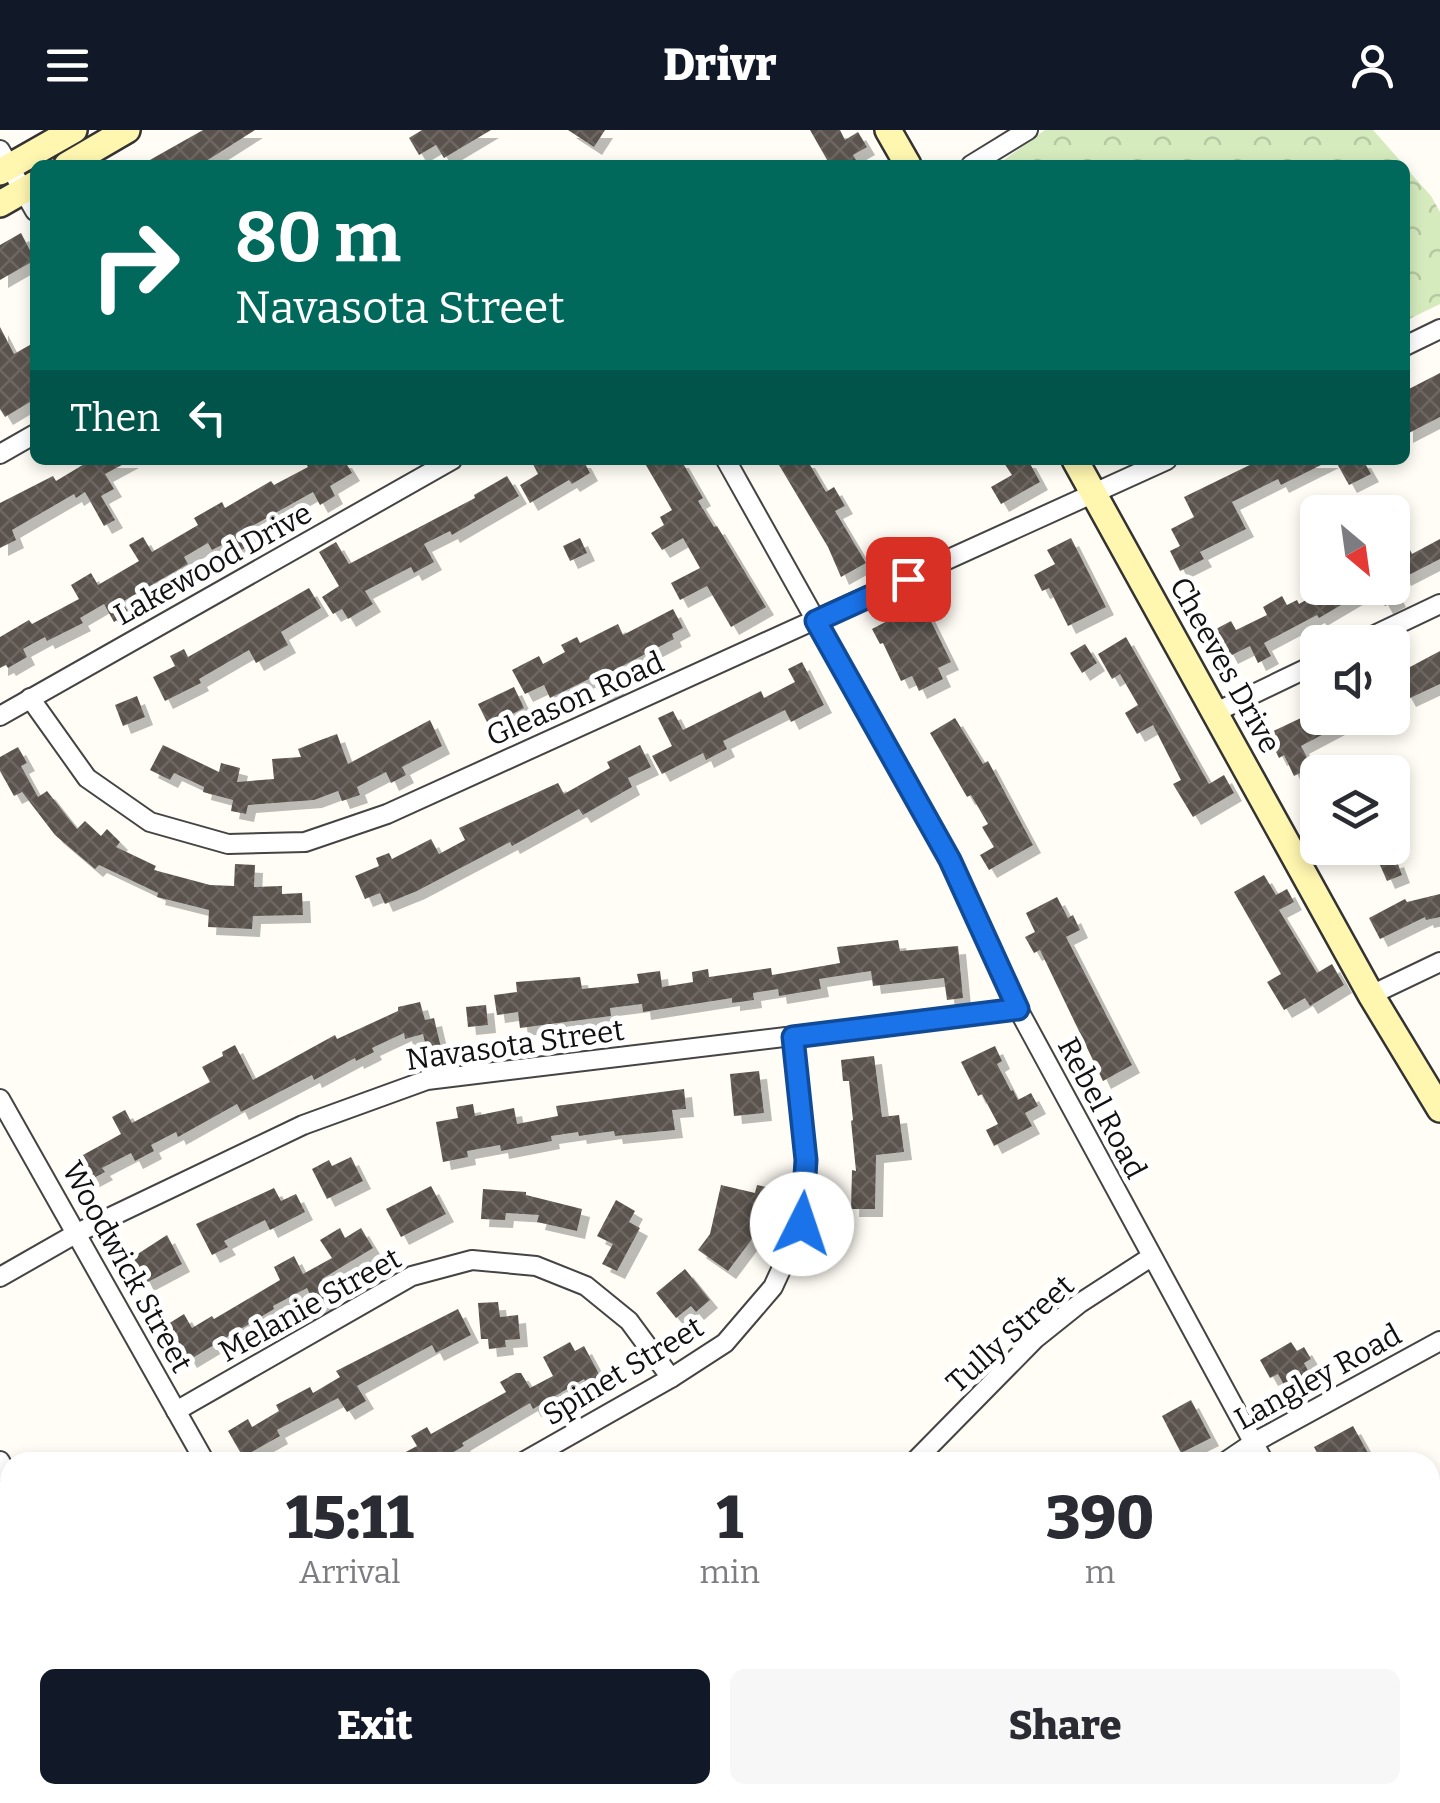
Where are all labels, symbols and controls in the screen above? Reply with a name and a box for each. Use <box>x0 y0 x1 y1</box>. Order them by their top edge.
icon: menu <box>40 38 95 93</box>
text: Drivr <box>663 38 777 92</box>
icon: person <box>1345 38 1400 93</box>
text: 80 m <box>235 196 401 280</box>
icon: right <box>70 200 200 330</box>
text: Navasota Street <box>235 281 565 335</box>
icon: left <box>180 390 235 445</box>
text: Then <box>70 395 160 441</box>
street label: Lakewood Drive <box>108 495 318 633</box>
north arrow <box>1300 495 1410 605</box>
map controls <box>1300 495 1410 865</box>
pin <box>866 537 951 622</box>
icon: arrive <box>881 552 936 607</box>
street label: Cheeves Drive <box>1162 571 1288 759</box>
button: sound <box>1300 625 1410 735</box>
street label: Gleason Road <box>481 644 669 754</box>
button: layers <box>1300 755 1410 865</box>
street label: Navasota Street <box>404 1012 626 1078</box>
street label: Rebel Road <box>1050 1031 1154 1185</box>
street label: Woodwick Street <box>54 1155 200 1379</box>
position arrow <box>750 1172 854 1276</box>
street label: Melanie Street <box>213 1240 407 1370</box>
street label: Tully Street <box>939 1267 1081 1401</box>
street label: Spinet Street <box>536 1309 710 1433</box>
street label: Langley Road <box>1228 1316 1408 1438</box>
text: 15:11 <box>286 1482 414 1554</box>
text: 1 <box>716 1482 743 1554</box>
text: 390 <box>1046 1482 1154 1554</box>
text: Arrival <box>299 1553 400 1591</box>
text: min <box>700 1553 760 1591</box>
text: m <box>1085 1553 1115 1591</box>
button: Exit <box>40 1669 710 1784</box>
button: Share <box>730 1669 1400 1784</box>

